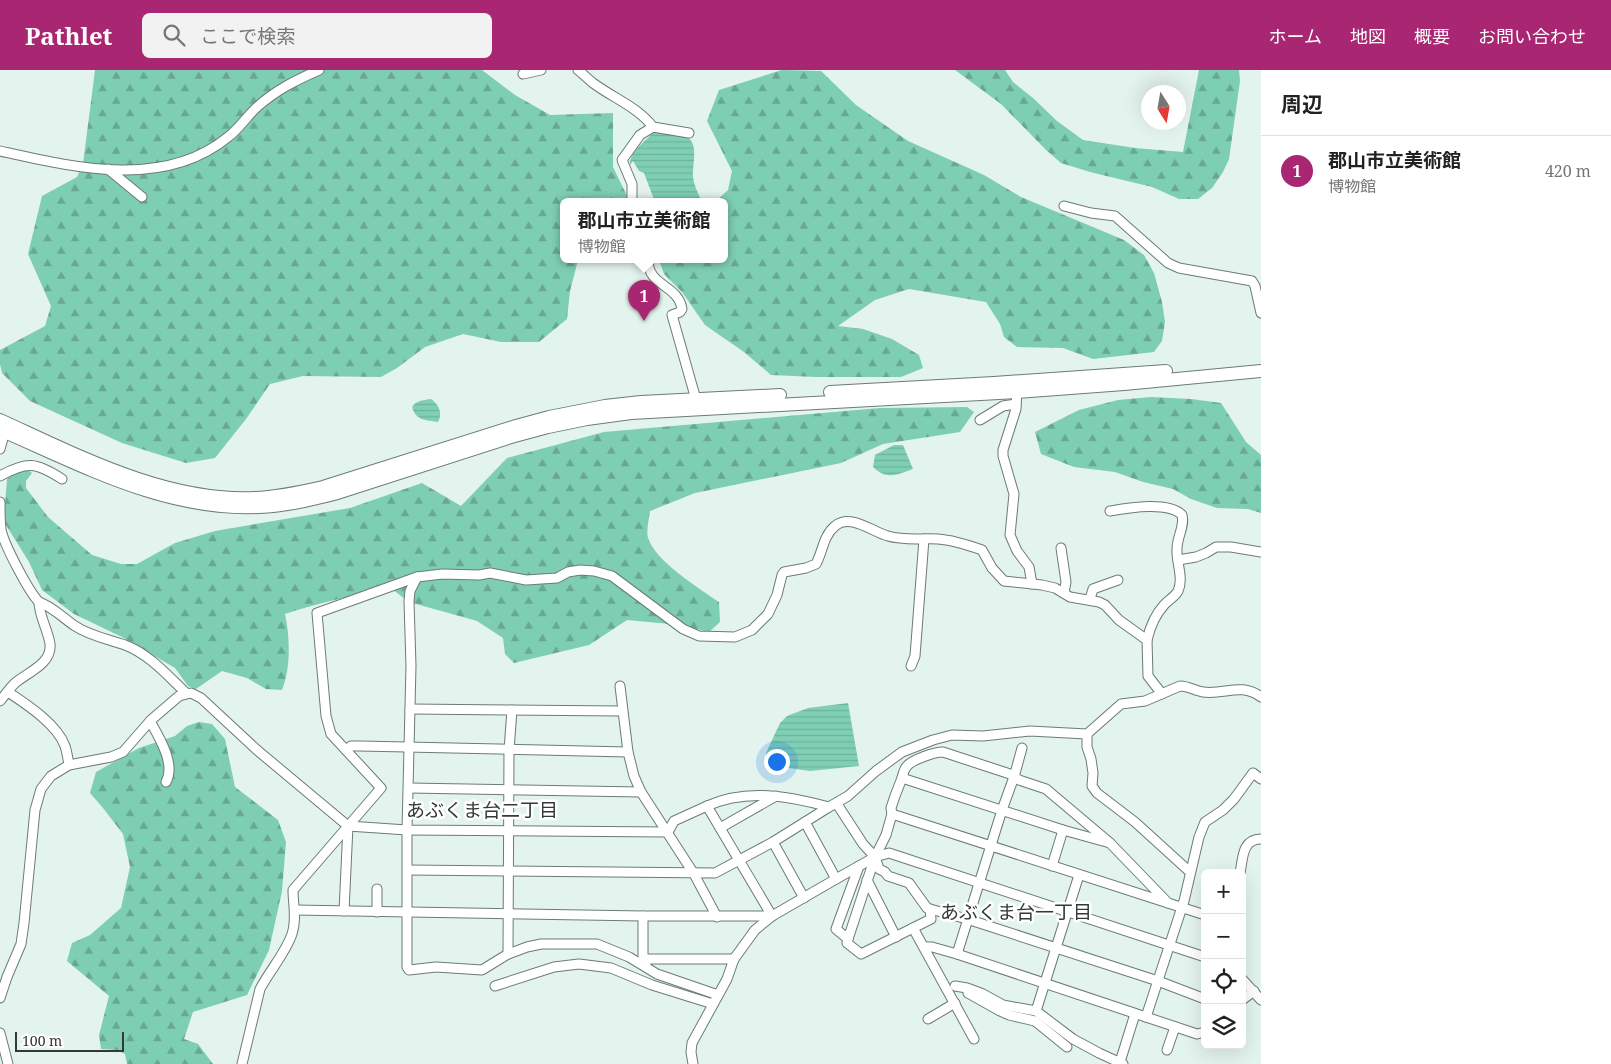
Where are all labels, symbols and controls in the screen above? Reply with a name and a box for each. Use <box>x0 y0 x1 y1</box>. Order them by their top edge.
search box <box>142 13 492 58</box>
text: Pathlet <box>25 19 112 52</box>
icon: search <box>160 21 188 49</box>
text: ここで検索 <box>200 23 295 49</box>
text: ホーム <box>1269 24 1322 48</box>
text: 地図 <box>1350 24 1386 48</box>
text: 概要 <box>1414 24 1450 48</box>
text: お問い合わせ <box>1478 24 1586 48</box>
north arrow <box>1141 85 1186 130</box>
text: 周辺 <box>1281 90 1323 118</box>
text: 郡山市立美術館 <box>1328 147 1461 173</box>
text: 1 <box>1292 160 1302 182</box>
text: 420 m <box>1545 160 1591 182</box>
text: 博物館 <box>1328 175 1376 197</box>
popup <box>560 198 728 263</box>
text: 郡山市立美術館 <box>577 207 711 233</box>
text: 博物館 <box>577 235 626 257</box>
pin: 1 <box>628 280 660 321</box>
your location <box>764 749 790 775</box>
district label: あぶくま台二丁目 <box>406 797 558 823</box>
map controls <box>1201 869 1246 1049</box>
button: + <box>1201 869 1246 914</box>
district label: あぶくま台一丁目 <box>940 899 1092 925</box>
button: − <box>1201 914 1246 959</box>
button: locate <box>1201 959 1246 1004</box>
button: layers <box>1201 1004 1246 1049</box>
scale bar <box>15 1029 124 1052</box>
text: 100 m <box>22 1031 62 1050</box>

